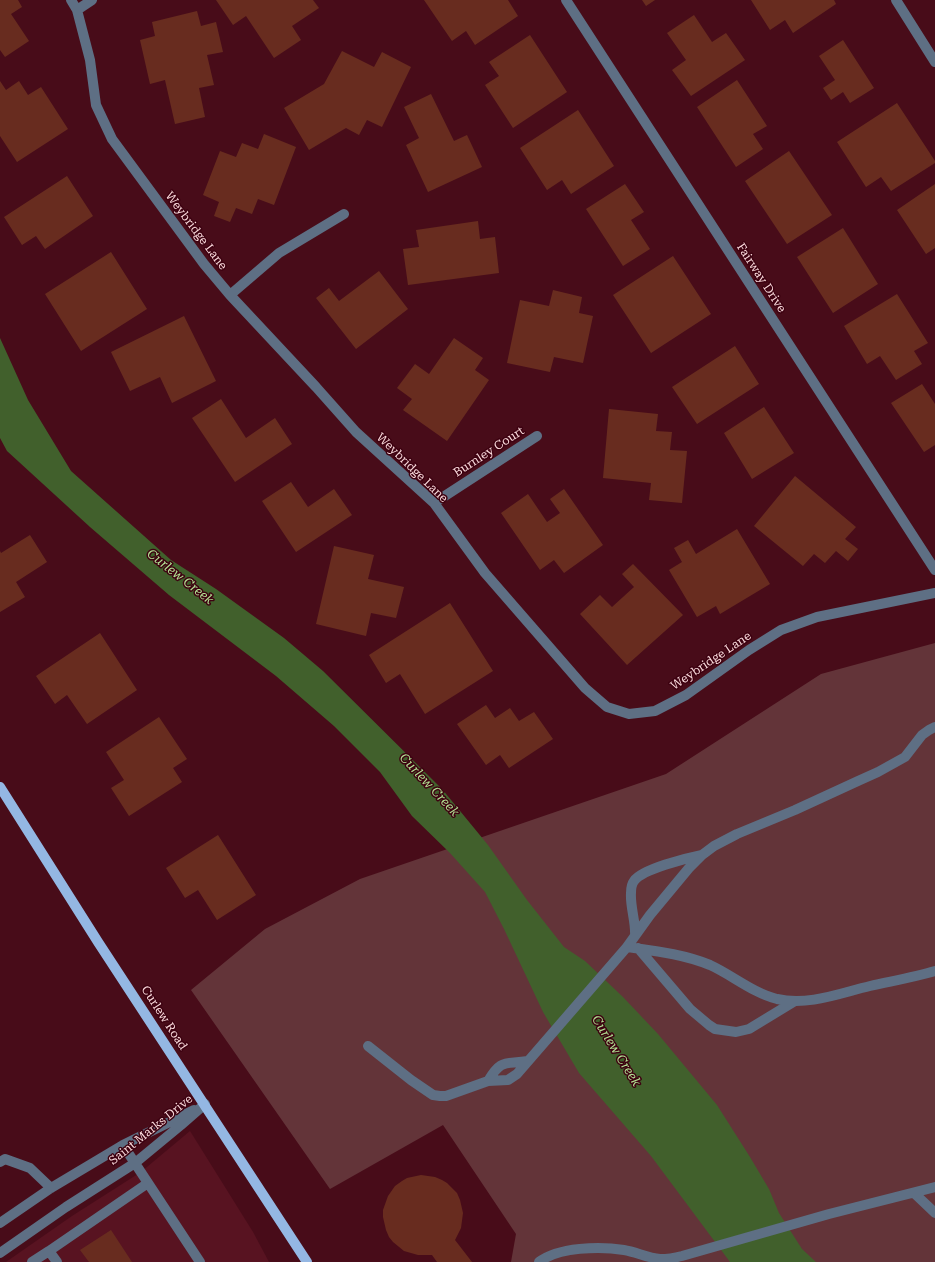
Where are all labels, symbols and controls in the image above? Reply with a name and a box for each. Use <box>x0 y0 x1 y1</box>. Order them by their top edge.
street label: Weybridge Lane <box>162 189 230 273</box>
street label: Fairway Drive <box>733 241 789 315</box>
street label: Burnley Court <box>451 424 527 480</box>
street label: Weybridge Lane <box>373 430 451 506</box>
water label: Curlew Creek <box>143 546 217 608</box>
street label: Weybridge Lane <box>668 629 754 693</box>
water label: Curlew Creek <box>396 750 462 820</box>
street label: Curlew Road <box>138 983 190 1053</box>
water label: Curlew Creek <box>588 1013 644 1089</box>
street label: Saint Marks Drive <box>106 1092 196 1168</box>

